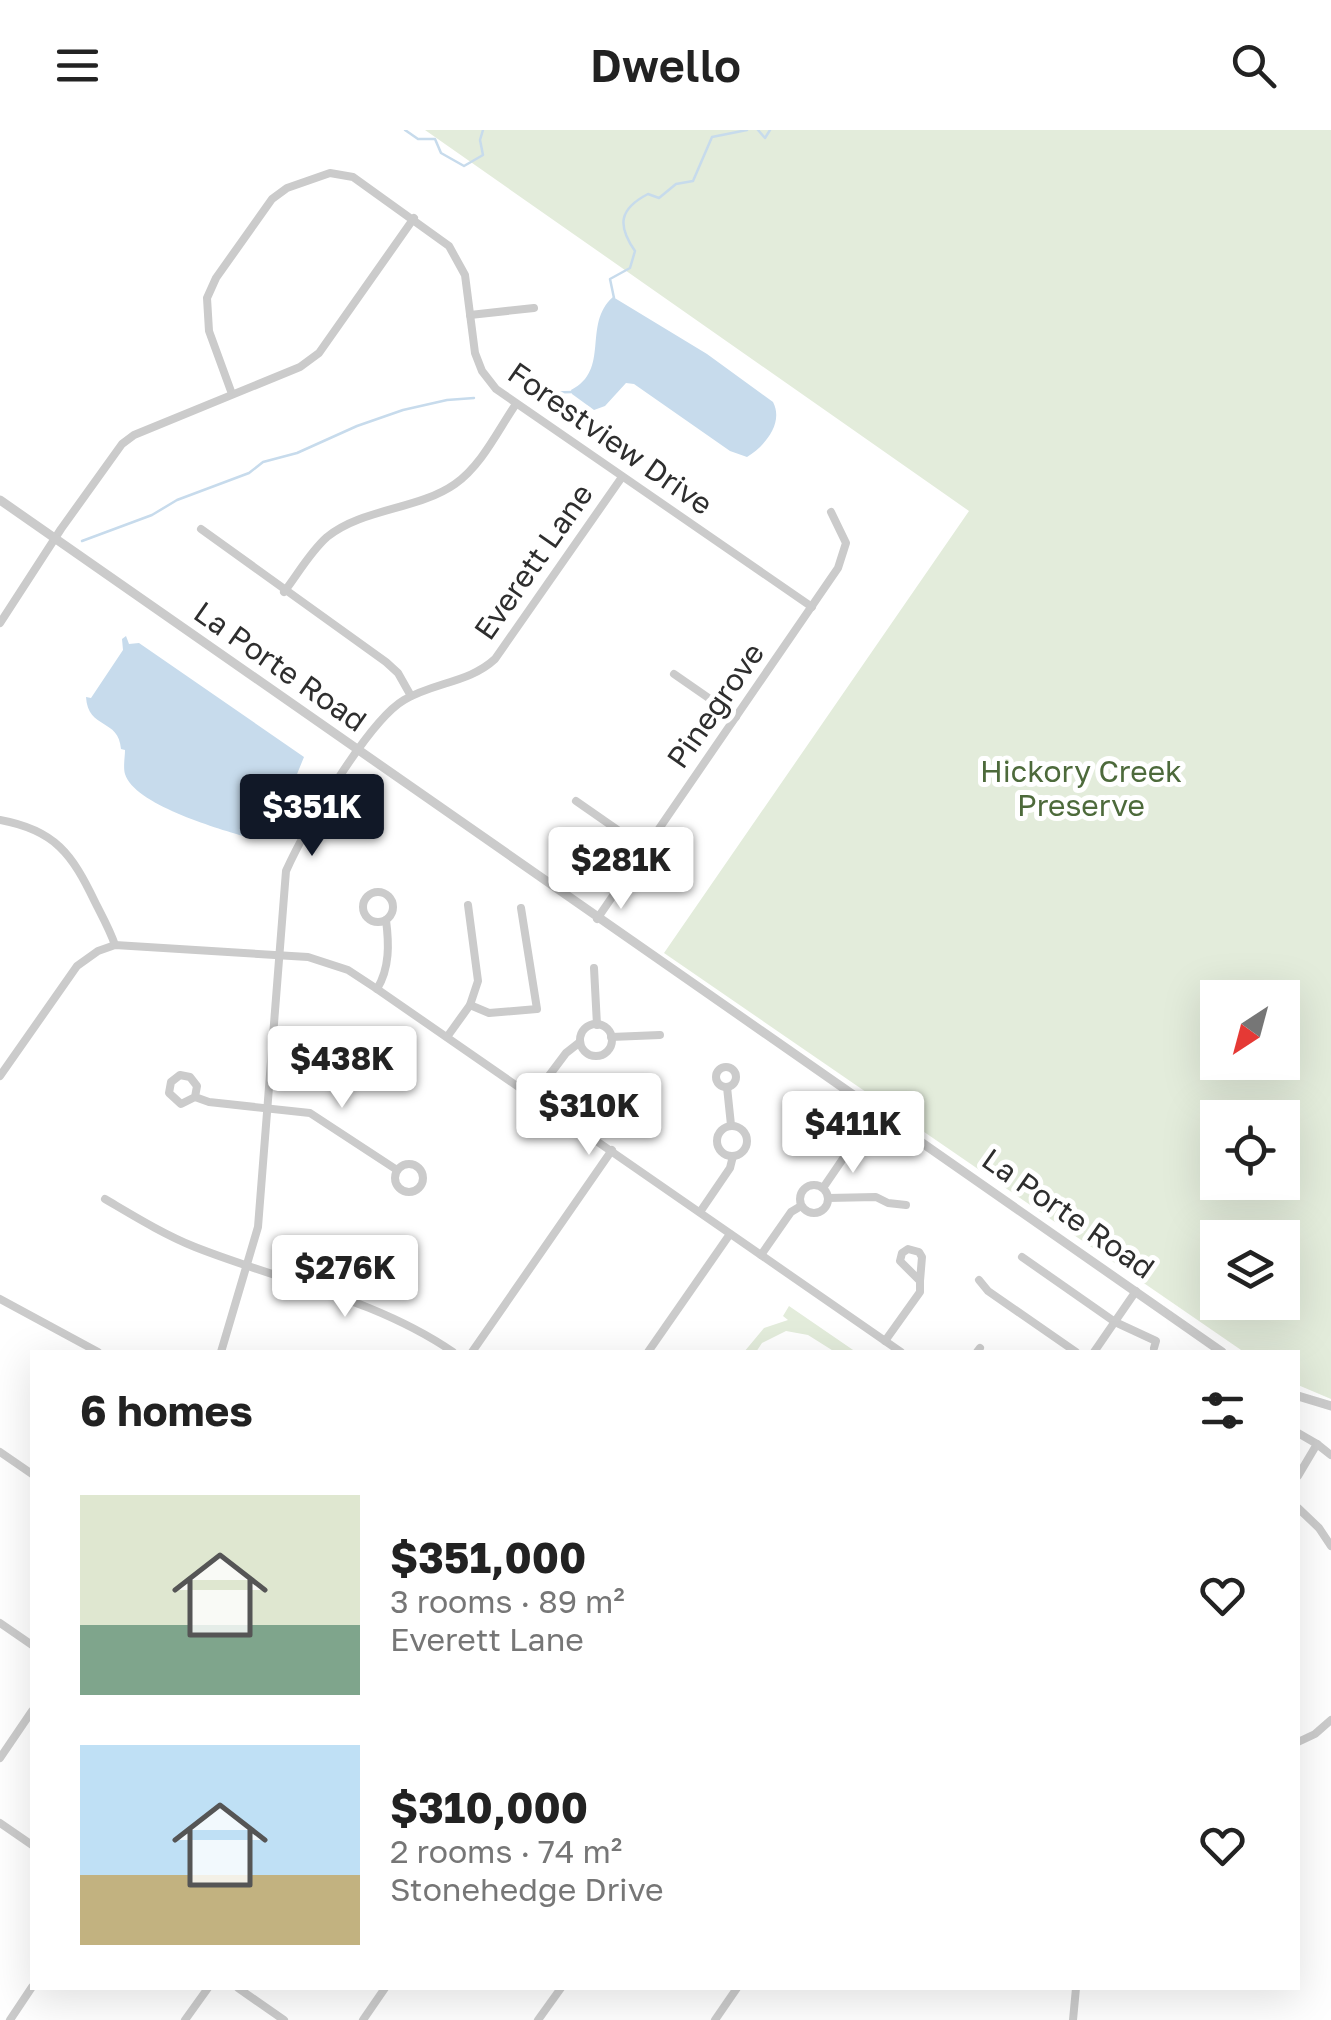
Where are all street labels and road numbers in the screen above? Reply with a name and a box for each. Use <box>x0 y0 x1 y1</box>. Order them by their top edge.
street label: Forestview Drive <box>502 354 720 522</box>
street label: Everett Lane <box>466 477 600 646</box>
street label: La Porte Road <box>188 594 374 739</box>
street label: Pinegrove <box>659 636 771 775</box>
street label: La Porte Road <box>976 1141 1162 1286</box>

